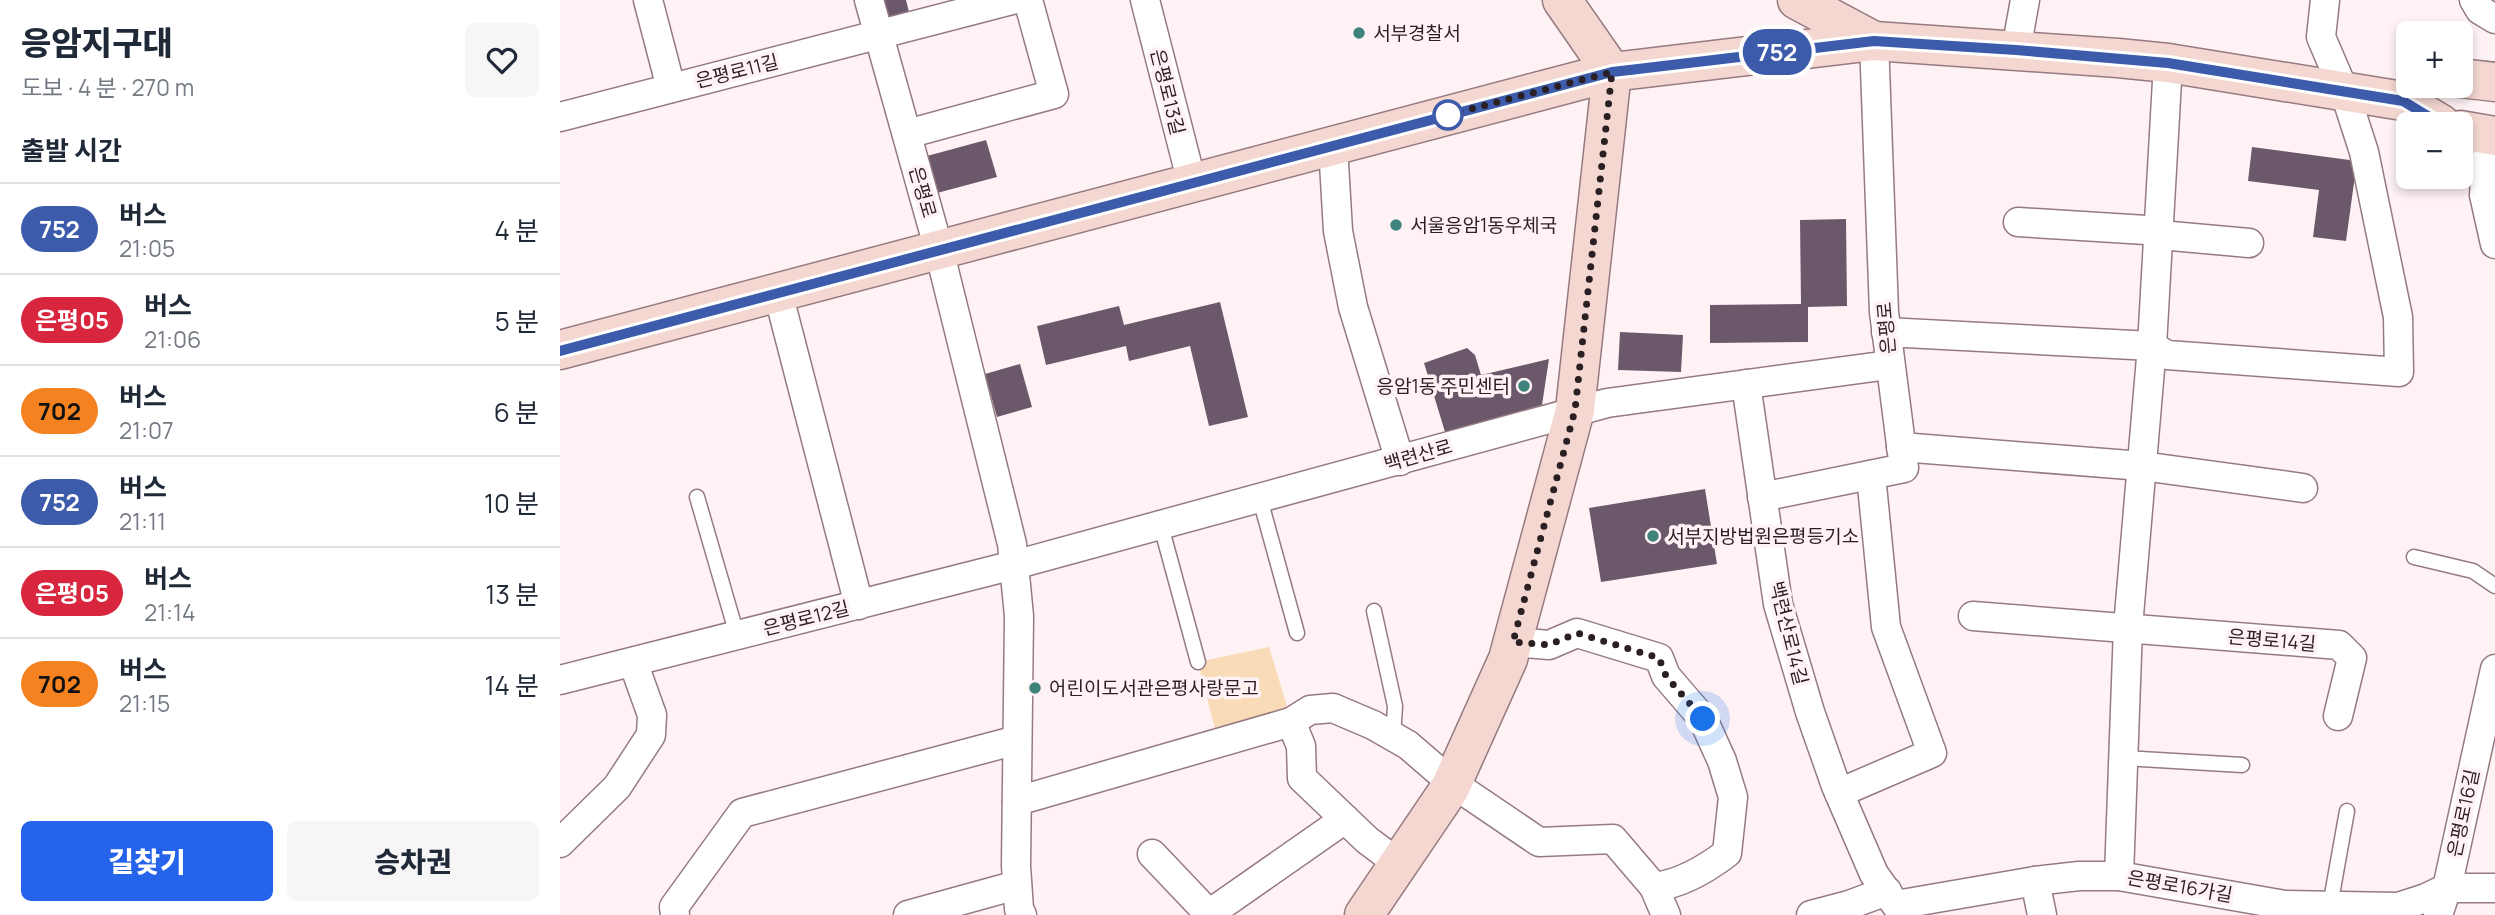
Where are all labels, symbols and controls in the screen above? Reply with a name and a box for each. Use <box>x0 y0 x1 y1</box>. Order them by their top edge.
text: 응암지구대 <box>21 20 173 65</box>
place label: 서부경찰서 <box>1373 20 1460 46</box>
map controls <box>2396 21 2473 189</box>
button: + <box>2396 21 2473 98</box>
button: heart <box>465 23 539 97</box>
marker: 서부경찰서 <box>1351 25 1367 41</box>
line badge: 752 <box>1737 29 1817 75</box>
text: 752 <box>1757 35 1797 68</box>
street label: 은평로13길 <box>1145 46 1191 138</box>
street label: 은평로11길 <box>693 48 781 94</box>
text: 도보 · 4 분 · 270 m <box>21 71 194 103</box>
unlabelled marker <box>1433 100 1463 130</box>
button: − <box>2396 112 2473 189</box>
text: 출발 시간 <box>21 132 122 168</box>
street label: 은평로 <box>903 163 943 221</box>
text: 버스 <box>119 196 167 232</box>
text: 752 <box>39 212 80 245</box>
text: 4 분 <box>495 212 539 248</box>
place label: 서울응암1동우체국 <box>1410 212 1557 238</box>
marker: 서울응암1동우체국 <box>1388 217 1404 233</box>
text: 21:05 <box>119 232 175 264</box>
text: 버스 <box>144 287 192 323</box>
street label: 은평로 <box>1871 301 1901 355</box>
text: 은평05 <box>35 303 109 336</box>
text: 5 분 <box>495 303 539 339</box>
text: 21:06 <box>144 323 201 355</box>
place label: 응암1동 주민센터 <box>1376 373 1510 399</box>
text: 버스 <box>119 378 167 414</box>
marker: 응암1동 주민센터 <box>1516 378 1532 394</box>
text: 702 <box>38 394 81 427</box>
text: 6 분 <box>494 394 539 430</box>
text: 21:07 <box>119 414 174 446</box>
street label: 백련산로 <box>1381 433 1455 477</box>
text: 버스 <box>119 469 167 505</box>
text: 752 <box>39 485 80 518</box>
text: 10 분 <box>484 485 539 521</box>
text: 21:11 <box>119 505 166 537</box>
place label: 서부지방법원은평등기소 <box>1667 523 1859 549</box>
marker: 서부지방법원은평등기소 <box>1645 528 1661 544</box>
text: 버스 <box>144 560 192 596</box>
text: 은평05 <box>35 576 109 609</box>
text: 13 분 <box>485 576 539 612</box>
street label: 백련산로14길 <box>1764 578 1814 688</box>
street label: 은평로12길 <box>760 595 852 641</box>
text: 21:14 <box>144 596 196 628</box>
street label: 은평로14길 <box>2227 623 2317 657</box>
text: 버스 <box>119 651 167 687</box>
text: 702 <box>38 667 81 700</box>
text: 14 분 <box>484 667 539 703</box>
place label: 어린이도서관은평사랑문고 <box>1049 675 1259 701</box>
marker: 어린이도서관은평사랑문고 <box>1027 680 1043 696</box>
text: 21:15 <box>119 687 170 719</box>
your location <box>1685 701 1720 736</box>
street label: 은평로16길 <box>2441 767 2485 859</box>
button: 길찾기 <box>21 821 273 901</box>
button: 승차권 <box>287 821 539 901</box>
street label: 은평로16가길 <box>2125 864 2235 908</box>

